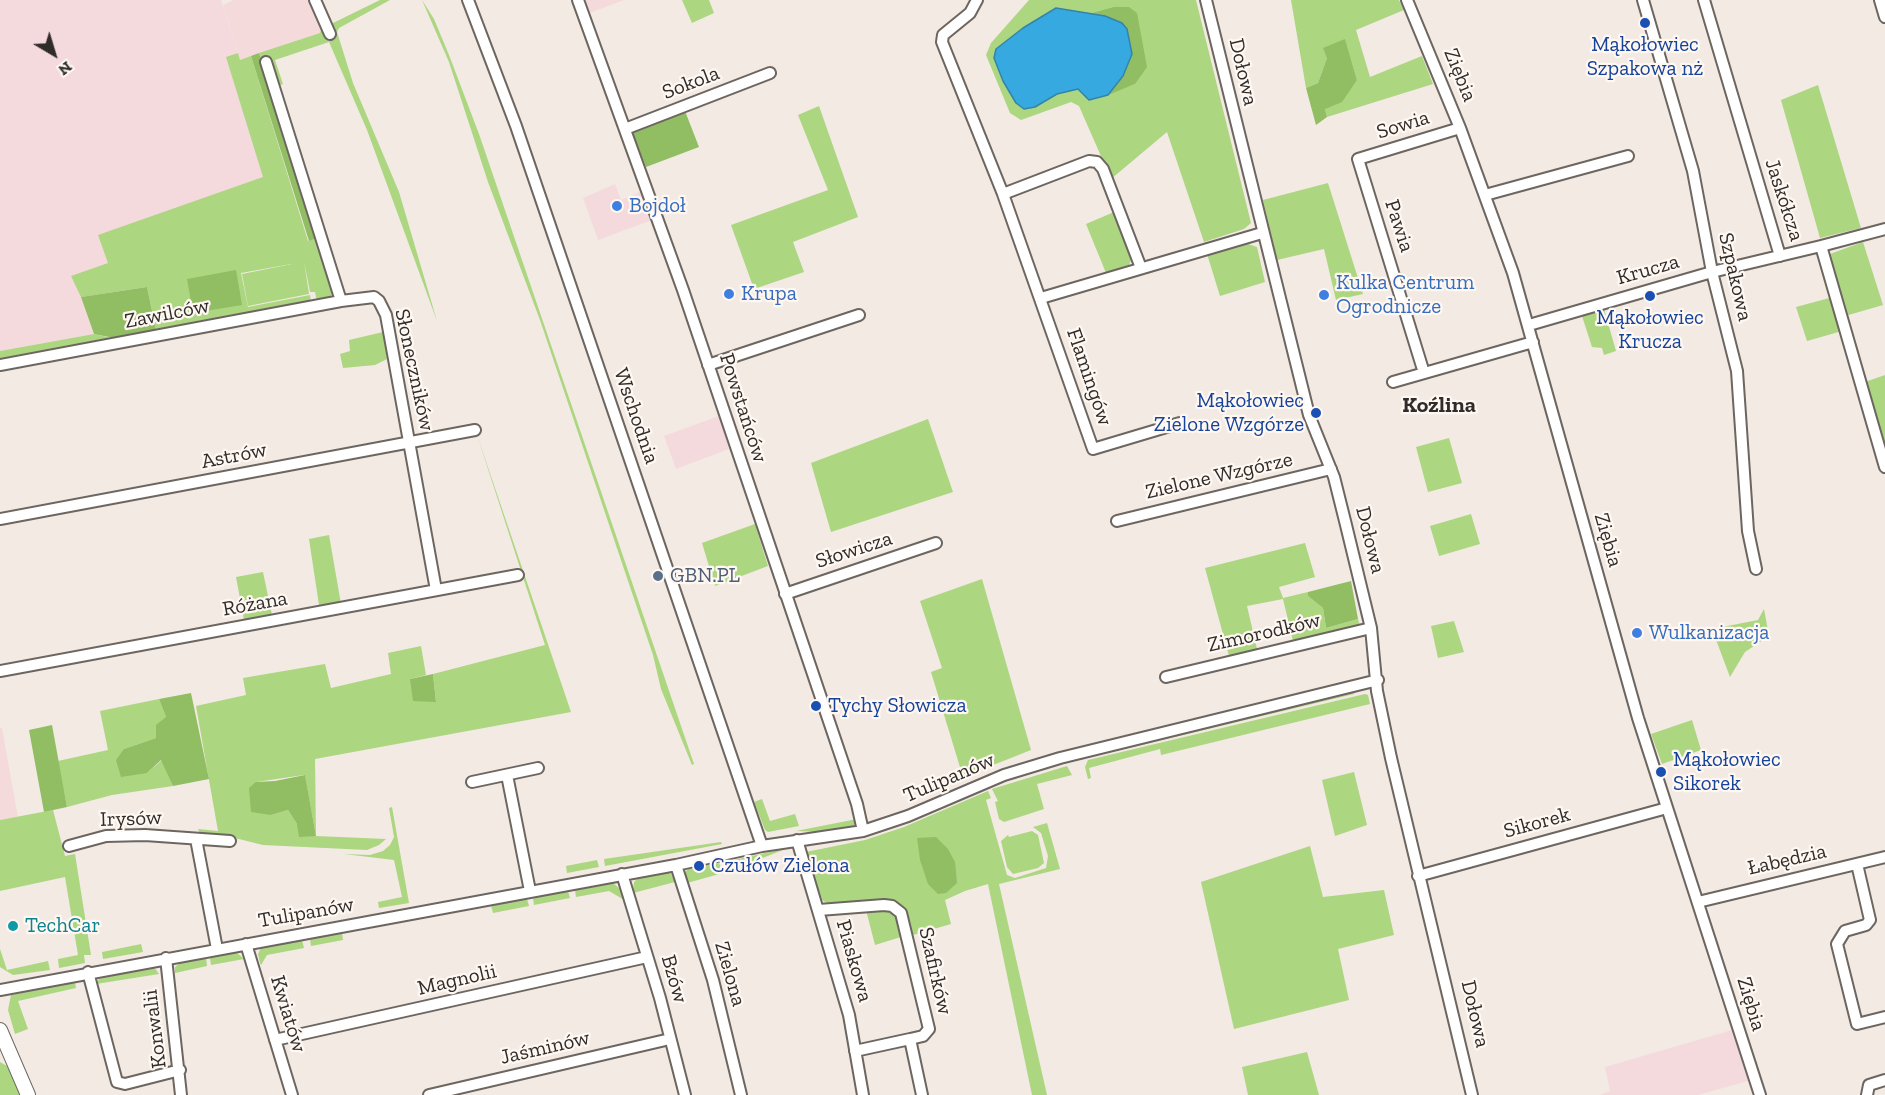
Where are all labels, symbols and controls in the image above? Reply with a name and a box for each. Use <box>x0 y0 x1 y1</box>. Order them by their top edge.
marker: Mąkołowiec Szpakowa nż <box>1638 16 1652 30</box>
north arrow <box>24 24 84 84</box>
place label: Mąkołowiec Szpakowa nż <box>1587 32 1703 82</box>
street label: Dołowa <box>1223 36 1263 108</box>
street label: Ziębia <box>1438 45 1482 105</box>
text: N <box>55 57 76 80</box>
street label: Sokola <box>659 61 723 105</box>
street label: Sowia <box>1374 105 1432 145</box>
street label: Jaskółcza <box>1759 156 1809 244</box>
place label: Bojdoł <box>629 193 686 219</box>
street label: Pawia <box>1379 197 1419 255</box>
marker: Bojdoł <box>610 199 624 213</box>
street label: Szpakowa <box>1713 230 1757 324</box>
street label: Krucza <box>1614 249 1682 291</box>
place label: Kulka Centrum Ogrodnicze <box>1336 270 1474 320</box>
place label: Krupa <box>741 281 797 307</box>
marker: Krupa <box>722 287 736 301</box>
marker: Kulka Centrum Ogrodnicze <box>1317 288 1331 302</box>
marker: Mąkołowiec Krucza <box>1643 289 1657 303</box>
street label: Zawilców <box>123 293 211 335</box>
place label: Mąkołowiec Krucza <box>1596 305 1704 355</box>
street label: Słoneczników <box>389 307 439 433</box>
street label: Flamingów <box>1061 325 1117 429</box>
street label: Powstańców <box>713 350 773 466</box>
street label: Wschodnia <box>608 365 664 467</box>
place label: Mąkołowiec Zielone Wzgórze <box>1154 388 1304 438</box>
district label: Koźlina <box>1402 393 1476 419</box>
marker: Mąkołowiec Zielone Wzgórze <box>1309 406 1323 420</box>
street label: Astrów <box>199 437 269 475</box>
street label: Zielone Wzgórze <box>1143 447 1295 505</box>
street label: Dołowa <box>1350 504 1390 576</box>
street label: Ziębia <box>1588 510 1628 570</box>
street label: Słowicza <box>813 526 895 574</box>
place label: GBN.PL <box>670 563 740 589</box>
marker: GBN.PL <box>651 569 665 583</box>
street label: Różana <box>221 586 289 622</box>
street label: Zimorodków <box>1205 608 1323 658</box>
place label: Wulkanizacja <box>1649 620 1769 646</box>
marker: Wulkanizacja <box>1630 626 1644 640</box>
place label: Tychy Słowicza <box>828 693 967 719</box>
marker: Tychy Słowicza <box>809 699 823 713</box>
place label: Mąkołowiec Sikorek <box>1673 747 1781 797</box>
street label: Tulipanów <box>900 748 998 808</box>
marker: Mąkołowiec Sikorek <box>1654 765 1668 779</box>
street label: Sikorek <box>1501 802 1573 844</box>
street label: Irysów <box>100 805 162 833</box>
street label: Łabędzia <box>1745 839 1829 881</box>
place label: Czułów Zielona <box>711 853 850 879</box>
marker: Czułów Zielona <box>692 859 706 873</box>
street label: Tulipanów <box>256 892 356 934</box>
place label: TechCar <box>25 913 100 939</box>
street label: Piaskowa <box>830 917 878 1005</box>
marker: TechCar <box>6 919 20 933</box>
street label: Szafirków <box>913 925 957 1017</box>
street label: Zielona <box>709 939 751 1009</box>
street label: Bzów <box>655 952 693 1006</box>
street label: Magnolii <box>415 959 499 1001</box>
street label: Kwiatów <box>264 972 312 1056</box>
street label: Ziębia <box>1731 974 1771 1034</box>
street label: Dołowa <box>1455 978 1495 1050</box>
street label: Konwalii <box>138 988 172 1070</box>
street label: Jaśminów <box>498 1025 592 1071</box>

